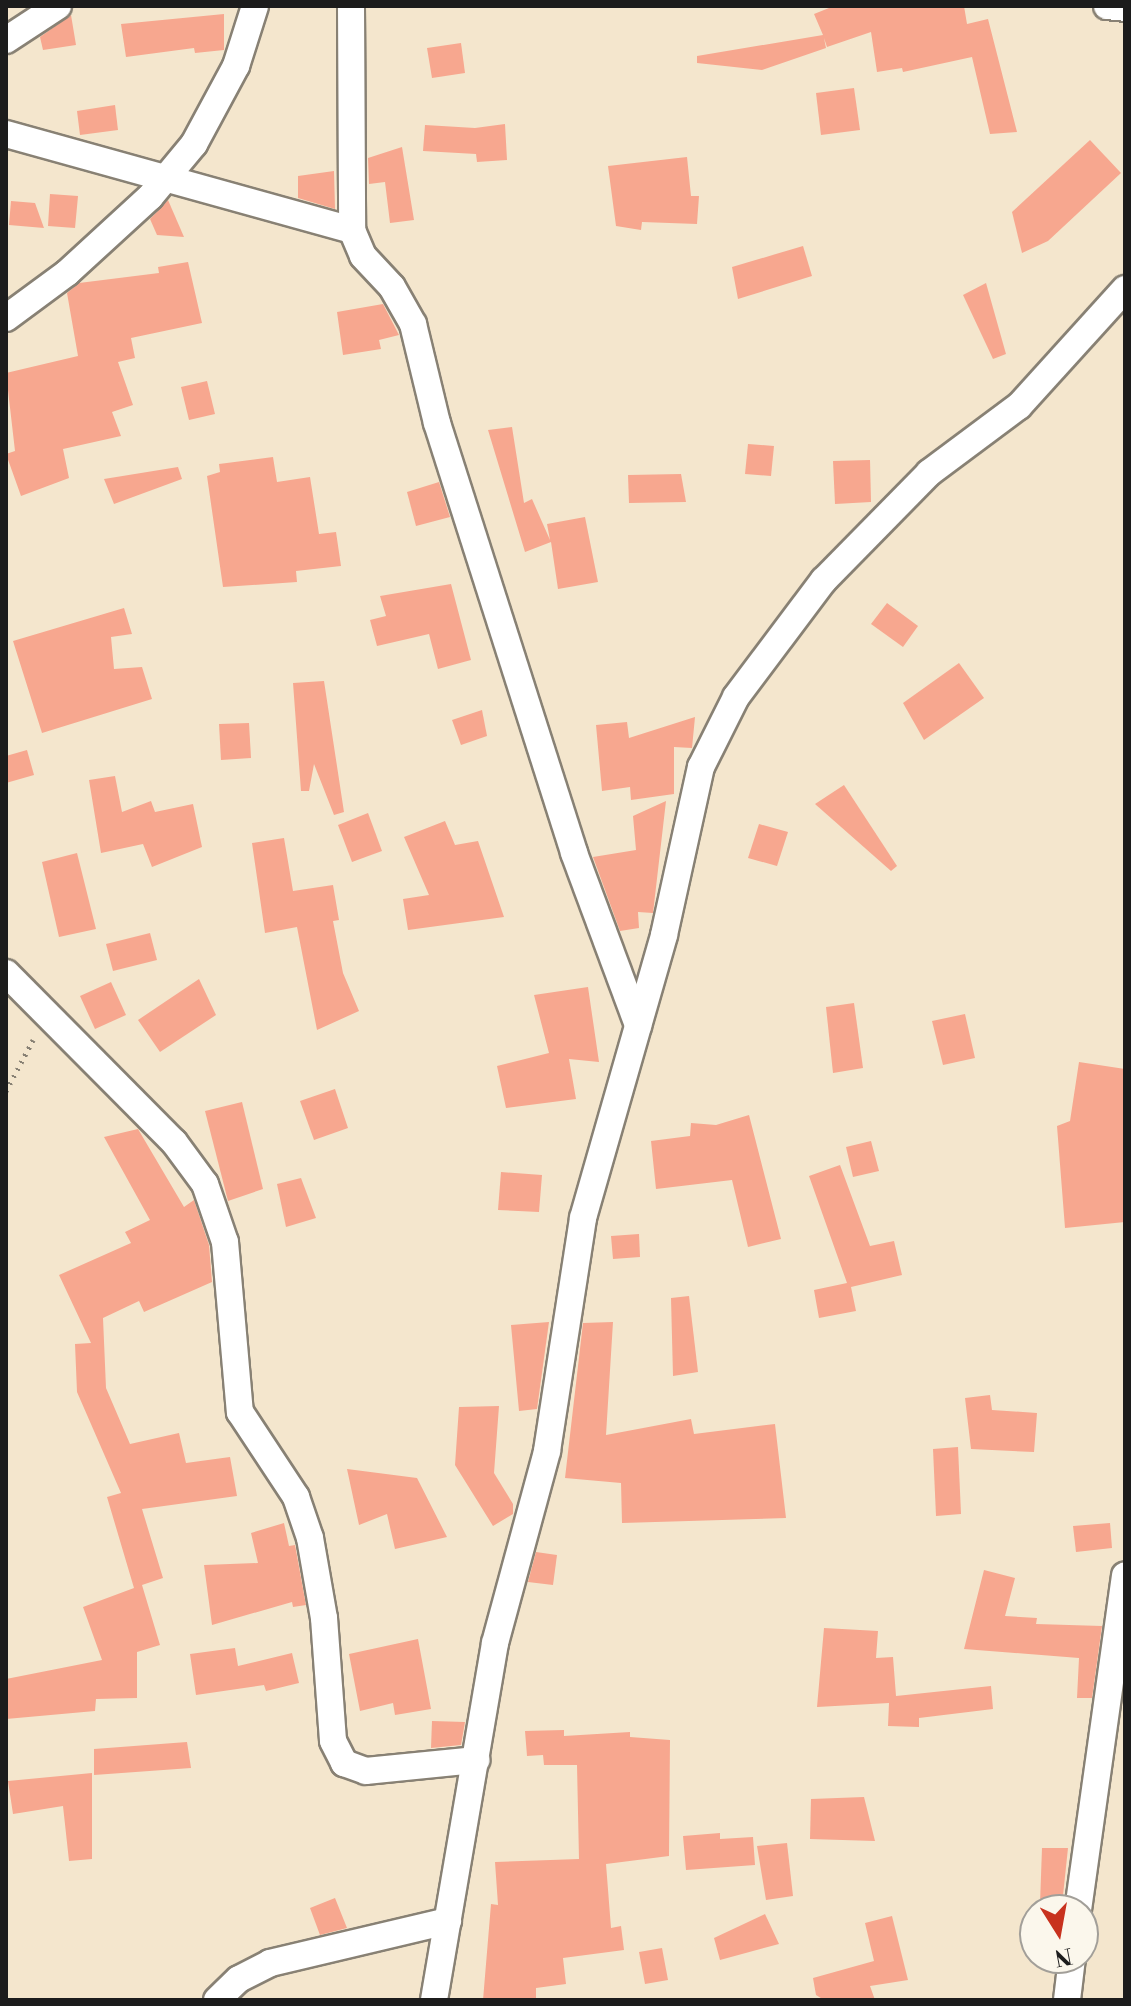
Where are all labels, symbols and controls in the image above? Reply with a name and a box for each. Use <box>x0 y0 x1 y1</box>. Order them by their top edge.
north arrow <box>1019 1894 1099 1974</box>
text: N <box>1052 1941 1074 1971</box>

